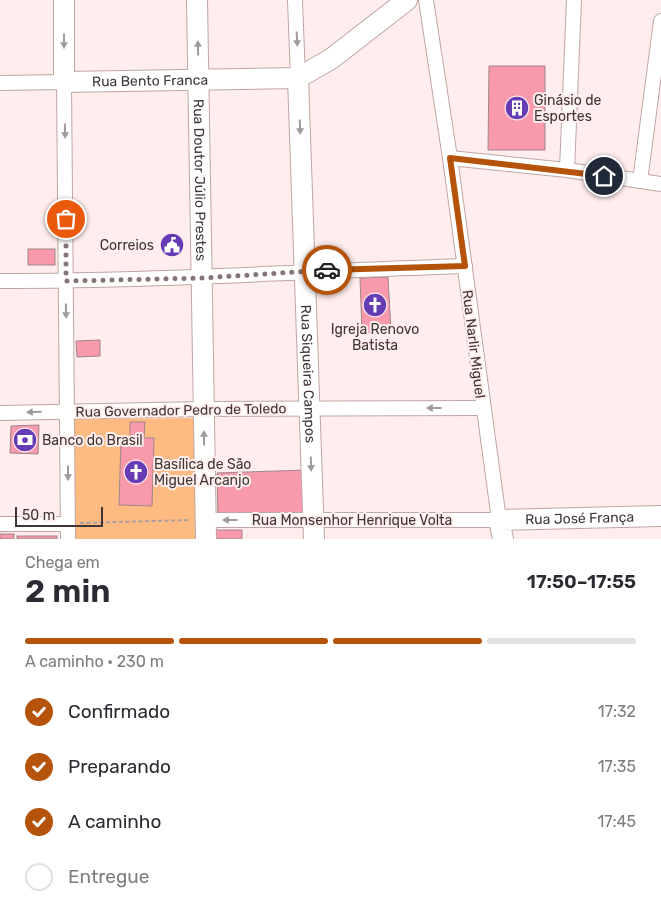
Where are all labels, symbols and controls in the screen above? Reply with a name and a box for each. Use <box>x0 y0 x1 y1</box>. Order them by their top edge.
one-way arrow <box>293 31 301 47</box>
one-way arrow <box>60 33 68 49</box>
one-way arrow <box>194 40 202 56</box>
street label: Rua Bento Franca <box>92 72 208 91</box>
place label: Ginásio de Esportes <box>534 92 601 125</box>
building icon: Ginásio de Esportes <box>504 95 530 121</box>
street label: Rua Doutor Júlio Prestes <box>190 99 209 261</box>
one-way arrow <box>297 119 305 135</box>
one-way arrow <box>61 123 69 139</box>
pin <box>583 155 625 197</box>
icon: home <box>590 162 618 190</box>
pin <box>45 198 87 240</box>
icon: bag <box>52 205 80 233</box>
public building icon: Correios <box>159 232 185 258</box>
place label: Correios <box>100 237 154 254</box>
courier <box>302 245 352 295</box>
icon: car <box>313 256 341 284</box>
street label: Rua Narlir Miguel <box>458 289 489 399</box>
church icon: Igreja Renovo Batista <box>362 292 388 318</box>
one-way arrow <box>62 303 70 319</box>
street label: Rua Siqueira Campos <box>297 304 319 443</box>
place label: Igreja Renovo Batista <box>331 321 419 354</box>
street label: Rua Governador Pedro de Toledo <box>75 400 287 421</box>
one-way arrow <box>425 404 441 412</box>
one-way arrow <box>26 409 42 417</box>
bank icon: Banco do Brasil <box>12 427 38 453</box>
one-way arrow <box>200 430 208 446</box>
place label: Banco do Brasil <box>42 432 143 449</box>
place label: Basílica de São Miguel Arcanjo <box>154 456 251 489</box>
one-way arrow <box>308 456 316 472</box>
church icon: Basílica de São Miguel Arcanjo <box>123 459 149 485</box>
one-way arrow <box>64 466 72 482</box>
scale bar <box>15 504 102 527</box>
text: 50 m <box>22 507 55 524</box>
street label: Rua José França <box>525 509 634 528</box>
street label: Rua Monsenhor Henrique Volta <box>252 512 452 529</box>
one-way arrow <box>222 516 238 524</box>
text: Chega em <box>25 553 100 572</box>
text: 17:50–17:55 <box>527 570 636 593</box>
text: 2 min <box>25 572 110 610</box>
text: A caminho · 230 m <box>25 652 164 671</box>
icon: check <box>25 698 53 726</box>
text: Confirmado <box>68 700 170 723</box>
text: 17:32 <box>598 702 636 721</box>
icon: check <box>25 753 53 781</box>
text: Preparando <box>68 755 171 778</box>
text: 17:35 <box>598 757 636 776</box>
icon: check <box>25 808 53 836</box>
text: A caminho <box>68 810 161 833</box>
text: 17:45 <box>597 812 636 831</box>
text: Entregue <box>68 865 149 888</box>

